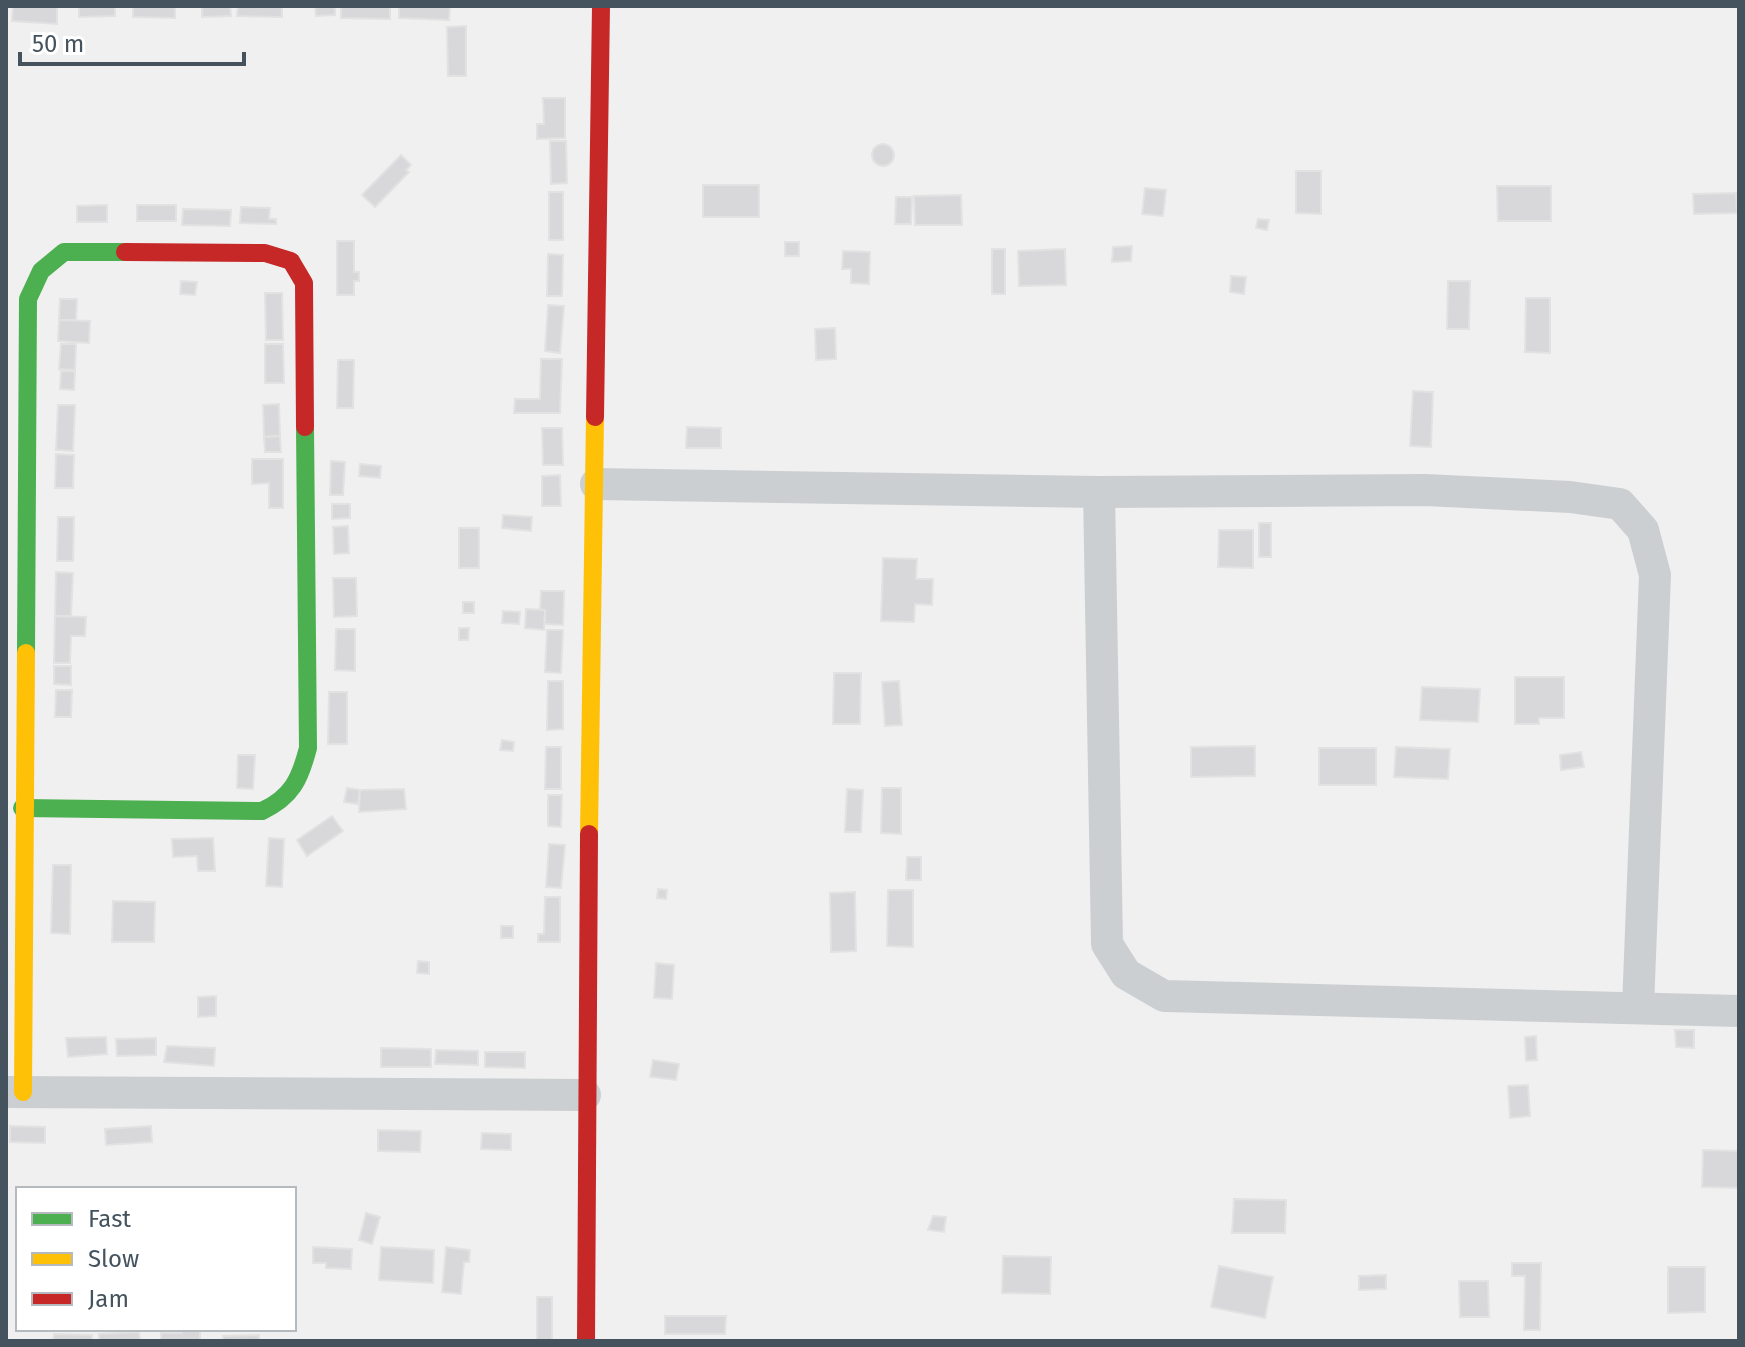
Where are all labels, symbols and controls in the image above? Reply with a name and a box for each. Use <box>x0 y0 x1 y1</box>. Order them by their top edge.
scale bar <box>20 16 244 66</box>
text: 50 m <box>32 30 84 58</box>
legend <box>16 1187 296 1331</box>
text: Fast <box>88 1205 131 1233</box>
text: Slow <box>88 1245 139 1273</box>
text: Jam <box>88 1285 129 1313</box>

